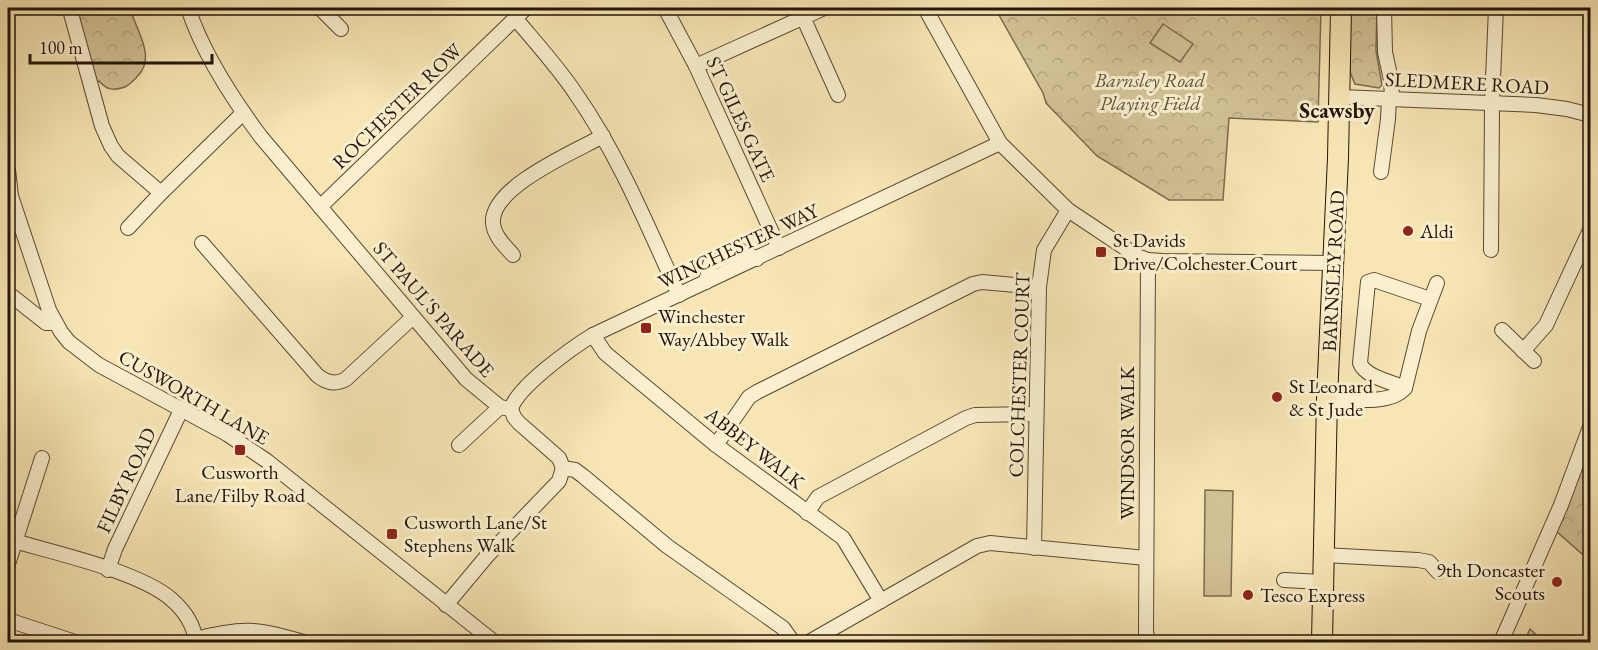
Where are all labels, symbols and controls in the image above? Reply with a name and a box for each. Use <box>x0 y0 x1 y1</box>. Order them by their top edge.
scale bar <box>30 27 212 65</box>
text: 100 m <box>39 36 83 59</box>
street label: ROCHESTER ROW <box>327 37 468 175</box>
street label: ST GILES GATE <box>701 52 781 186</box>
street label: SLEDMERE ROAD <box>1384 66 1550 100</box>
park label: Barnsley Road Playing Field <box>1094 67 1206 116</box>
district label: Scawsby <box>1299 96 1375 125</box>
street label: BARNSLEY ROAD <box>1316 190 1350 352</box>
street label: WINCHESTER WAY <box>653 197 824 295</box>
place label: Aldi <box>1419 218 1454 244</box>
marker: Aldi <box>1401 224 1415 238</box>
place label: St Davids Drive/Colchester Court <box>1113 227 1298 276</box>
street label: ST PAUL'S PARADE <box>368 236 500 382</box>
marker: St Davids Drive/Colchester Court <box>1094 245 1108 259</box>
street label: COLCHESTER COURT <box>1002 272 1036 478</box>
place label: Winchester Way/Abbey Walk <box>658 303 790 352</box>
marker: Winchester Way/Abbey Walk <box>639 321 653 335</box>
street label: CUSWORTH LANE <box>114 343 274 451</box>
street label: WINDSOR WALK <box>1114 366 1140 520</box>
place label: St Leonard & St Jude <box>1289 373 1374 422</box>
marker: St Leonard & St Jude <box>1270 390 1284 404</box>
street label: ABBEY WALK <box>699 400 810 495</box>
street label: FILBY ROAD <box>90 423 162 537</box>
marker: Cusworth Lane/Filby Road <box>233 443 247 457</box>
place label: Cusworth Lane/Filby Road <box>175 459 306 508</box>
place label: Cusworth Lane/St Stephens Walk <box>404 509 548 558</box>
marker: Cusworth Lane/St Stephens Walk <box>385 527 399 541</box>
place label: 9th Doncaster Scouts <box>1436 557 1545 606</box>
marker: 9th Doncaster Scouts <box>1550 575 1564 589</box>
place label: Tesco Express <box>1260 582 1365 608</box>
marker: Tesco Express <box>1241 588 1255 602</box>

